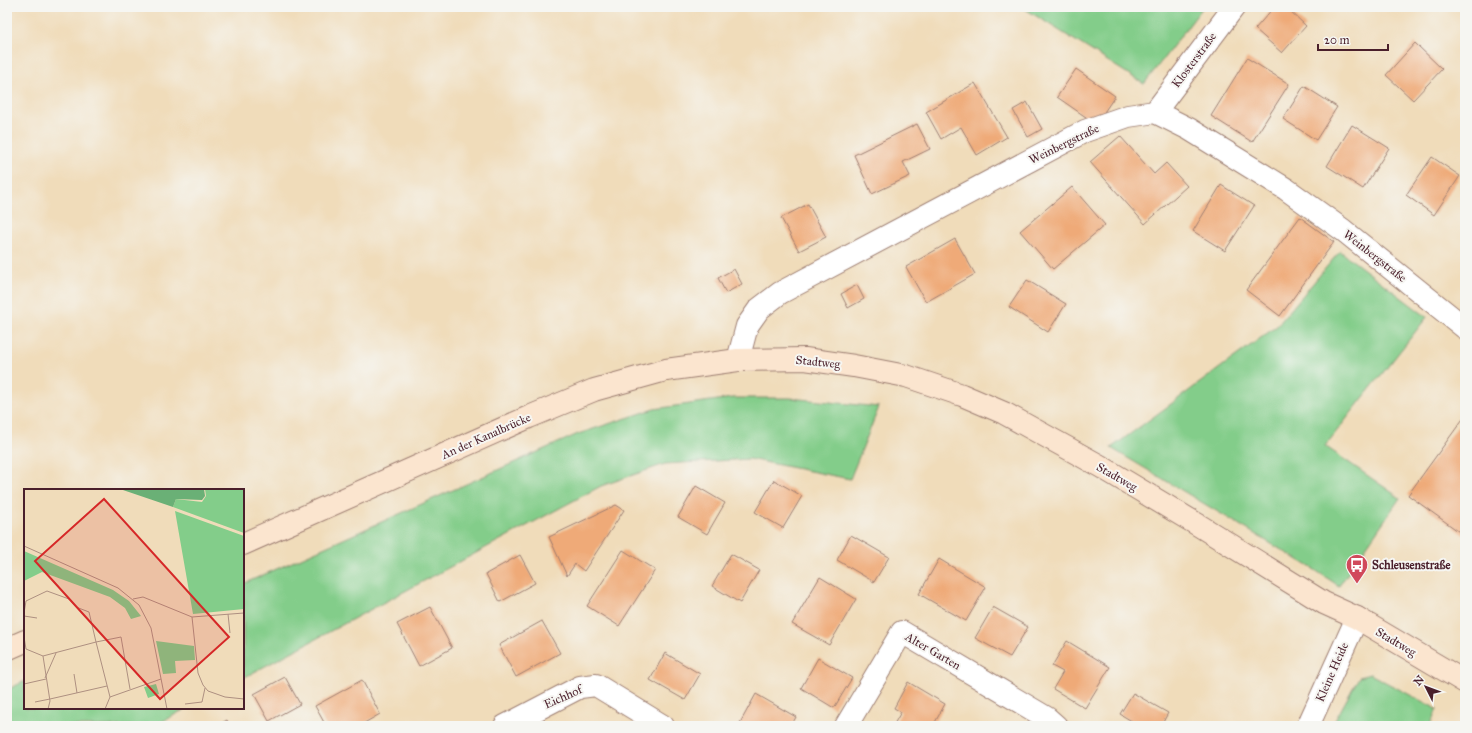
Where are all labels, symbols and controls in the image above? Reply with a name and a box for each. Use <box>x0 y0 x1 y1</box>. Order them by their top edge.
scale bar <box>1318 26 1388 52</box>
street label: Klosterstraße <box>1169 30 1219 90</box>
text: 20 m <box>1324 33 1350 47</box>
street label: Weinbergstraße <box>1027 121 1102 168</box>
street label: Weinbergstraße <box>1340 227 1409 286</box>
street label: Stadtweg <box>795 353 841 372</box>
street label: An der Kanalbrücke <box>438 410 533 462</box>
street label: Stadtweg <box>1094 460 1140 495</box>
inset map <box>24 489 244 709</box>
bus stop icon: Schleusenstraße <box>1344 552 1370 585</box>
place label: Schleusenstraße <box>1372 558 1451 572</box>
street label: Stadtweg <box>1373 624 1419 661</box>
street label: Alter Garten <box>902 629 964 673</box>
street label: Kleine Heide <box>1313 640 1351 704</box>
north arrow <box>1406 667 1446 707</box>
text: N <box>1411 672 1427 688</box>
street label: Eichhof <box>542 682 586 712</box>

